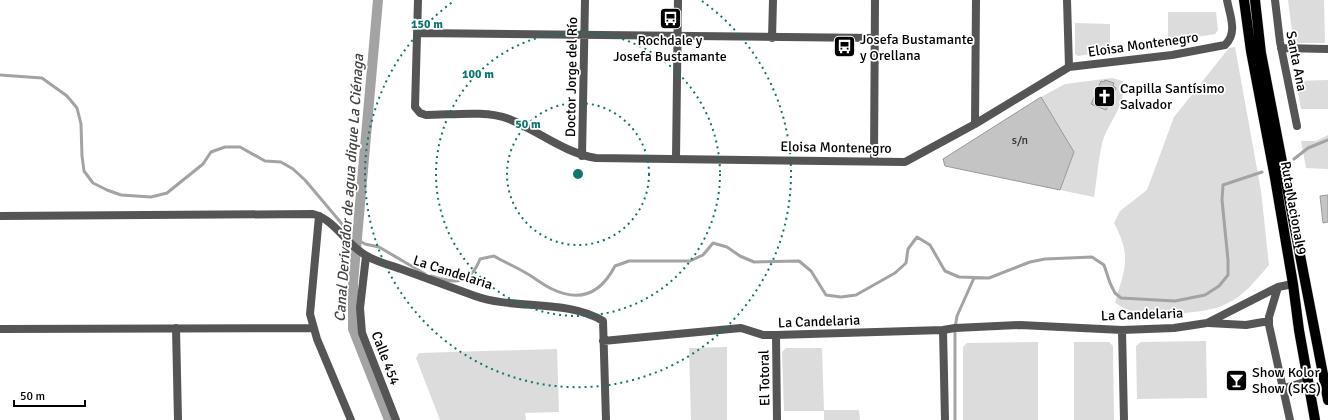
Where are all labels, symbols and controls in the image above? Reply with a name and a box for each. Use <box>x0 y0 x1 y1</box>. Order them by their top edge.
bus stop icon: Rochdale y Josefa Bustamante <box>657 5 683 31</box>
text: 150 m <box>411 17 443 32</box>
street label: Doctor Jorge del Río <box>562 17 581 137</box>
street label: Eloisa Montenegro <box>1087 28 1199 61</box>
street label: Santa Ana <box>1282 30 1311 93</box>
place label: Josefa Bustamante y Orellana <box>860 31 973 64</box>
place label: Rochdale y Josefa Bustamante <box>613 32 727 65</box>
bus stop icon: Josefa Bustamante y Orellana <box>832 34 858 60</box>
water label: Canal Derivador de agua dique La Ciénaga <box>331 53 367 323</box>
text: 100 m <box>462 67 494 82</box>
place label: Capilla Santísimo Salvador <box>1120 80 1225 113</box>
church icon: Capilla Santísimo Salvador <box>1091 83 1117 109</box>
text: 50 m <box>515 117 541 132</box>
house number: s/n <box>1012 133 1028 148</box>
street label: Eloisa Montenegro <box>780 138 892 157</box>
street label: Ruta Nacional 9 <box>1277 160 1310 256</box>
centre of rings <box>571 167 585 181</box>
street label: La Candelaria <box>411 252 495 293</box>
street label: La Candelaria <box>1101 305 1183 324</box>
street label: La Candelaria <box>778 312 860 331</box>
street label: Calle 454 <box>368 329 404 388</box>
street label: El Totoral <box>756 350 773 406</box>
place label: Show Kolor Show (SKS) <box>1252 364 1321 397</box>
bar icon: Show Kolor Show (SKS) <box>1223 367 1249 393</box>
scale bar <box>14 382 85 408</box>
text: 50 m <box>20 389 45 404</box>

